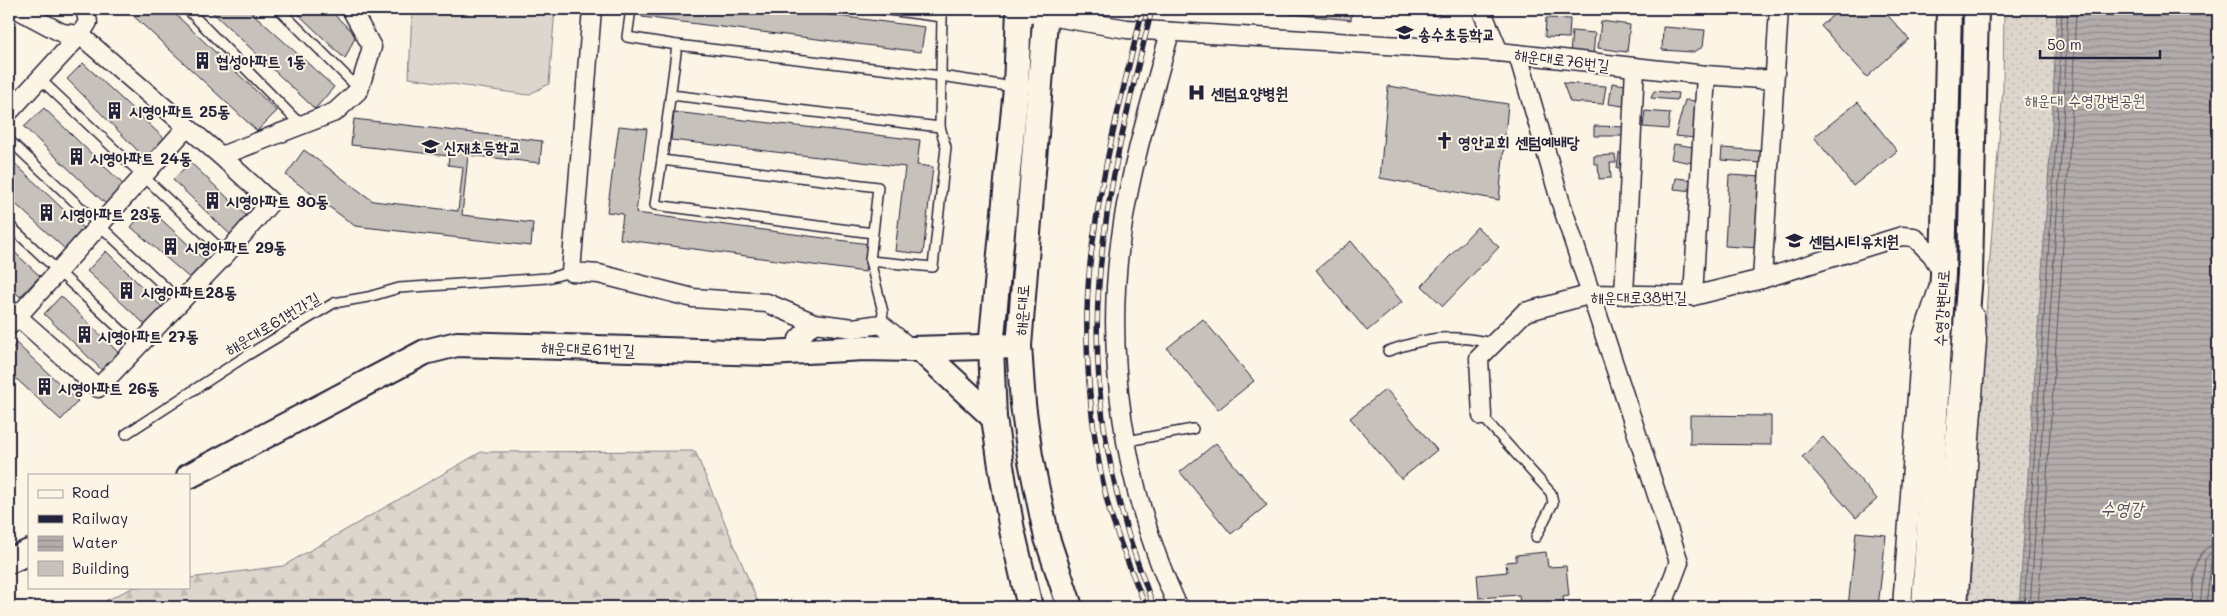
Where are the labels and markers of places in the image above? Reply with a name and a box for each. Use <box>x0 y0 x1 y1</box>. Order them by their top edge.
school or university icon: 송수초등학교 <box>1394 23 1414 43</box>
place label: 송수초등학교 <box>1418 23 1495 44</box>
building icon: 협성아파트 1동 <box>192 50 212 70</box>
place label: 협성아파트 1동 <box>216 50 306 71</box>
hospital icon: 센텀요양병원 <box>1187 82 1207 102</box>
place label: 센텀요양병원 <box>1211 82 1288 103</box>
building icon: 시영아파트 25동 <box>105 100 125 120</box>
place label: 시영아파트 25동 <box>129 100 230 121</box>
church icon: 영안교회 센텀예배당 <box>1434 131 1454 151</box>
place label: 영안교회 센텀예배당 <box>1458 131 1580 152</box>
school or university icon: 신재초등학교 <box>420 136 440 156</box>
place label: 신재초등학교 <box>444 136 521 157</box>
building icon: 시영아파트 24동 <box>66 147 86 167</box>
place label: 시영아파트 24동 <box>90 147 192 168</box>
building icon: 시영아파트 30동 <box>202 190 222 210</box>
place label: 시영아파트 30동 <box>226 190 329 211</box>
building icon: 시영아파트 23동 <box>36 203 56 223</box>
place label: 시영아파트 23동 <box>60 203 162 224</box>
school or university icon: 센텀시티유치원 <box>1785 230 1805 250</box>
place label: 센텀시티유치원 <box>1809 230 1899 251</box>
building icon: 시영아파트 29동 <box>161 236 181 256</box>
place label: 시영아파트 29동 <box>185 236 287 257</box>
building icon: 시영아파트28동 <box>117 281 137 301</box>
place label: 시영아파트28동 <box>141 281 237 302</box>
building icon: 시영아파트 27동 <box>74 325 94 345</box>
place label: 시영아파트 27동 <box>98 325 199 346</box>
building icon: 시영아파트 26동 <box>34 377 54 397</box>
place label: 시영아파트 26동 <box>58 377 160 398</box>

